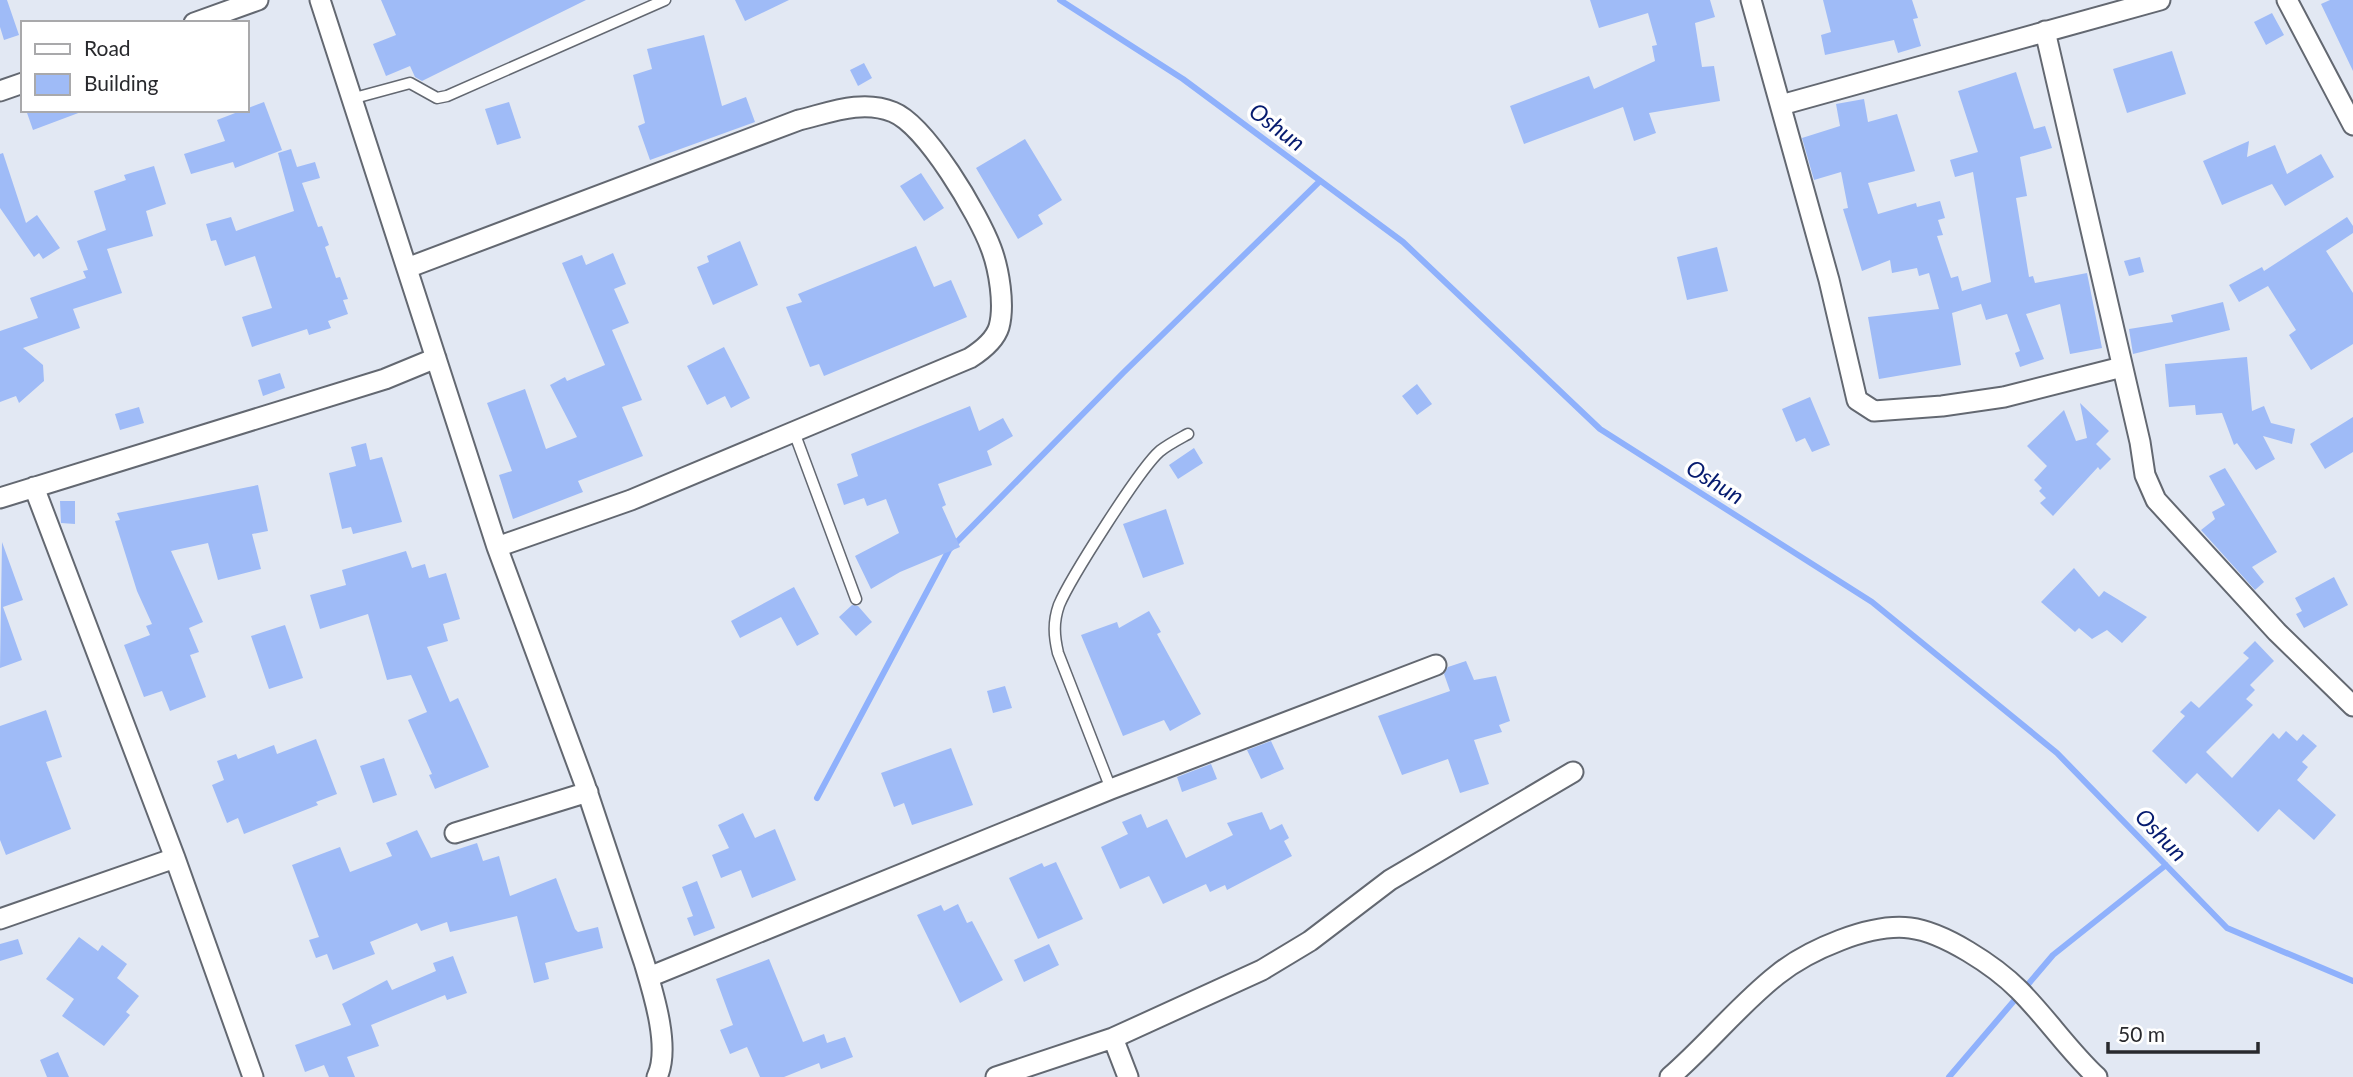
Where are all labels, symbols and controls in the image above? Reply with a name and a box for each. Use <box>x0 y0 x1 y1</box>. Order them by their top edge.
legend <box>21 21 248 112</box>
text: Road <box>84 35 131 60</box>
text: Building <box>84 70 159 95</box>
water label: Oshun <box>1244 96 1311 156</box>
water label: Oshun <box>1682 453 1750 510</box>
water label: Oshun <box>2130 802 2194 867</box>
scale bar <box>2108 1010 2258 1054</box>
text: 50 m <box>2118 1021 2165 1046</box>

